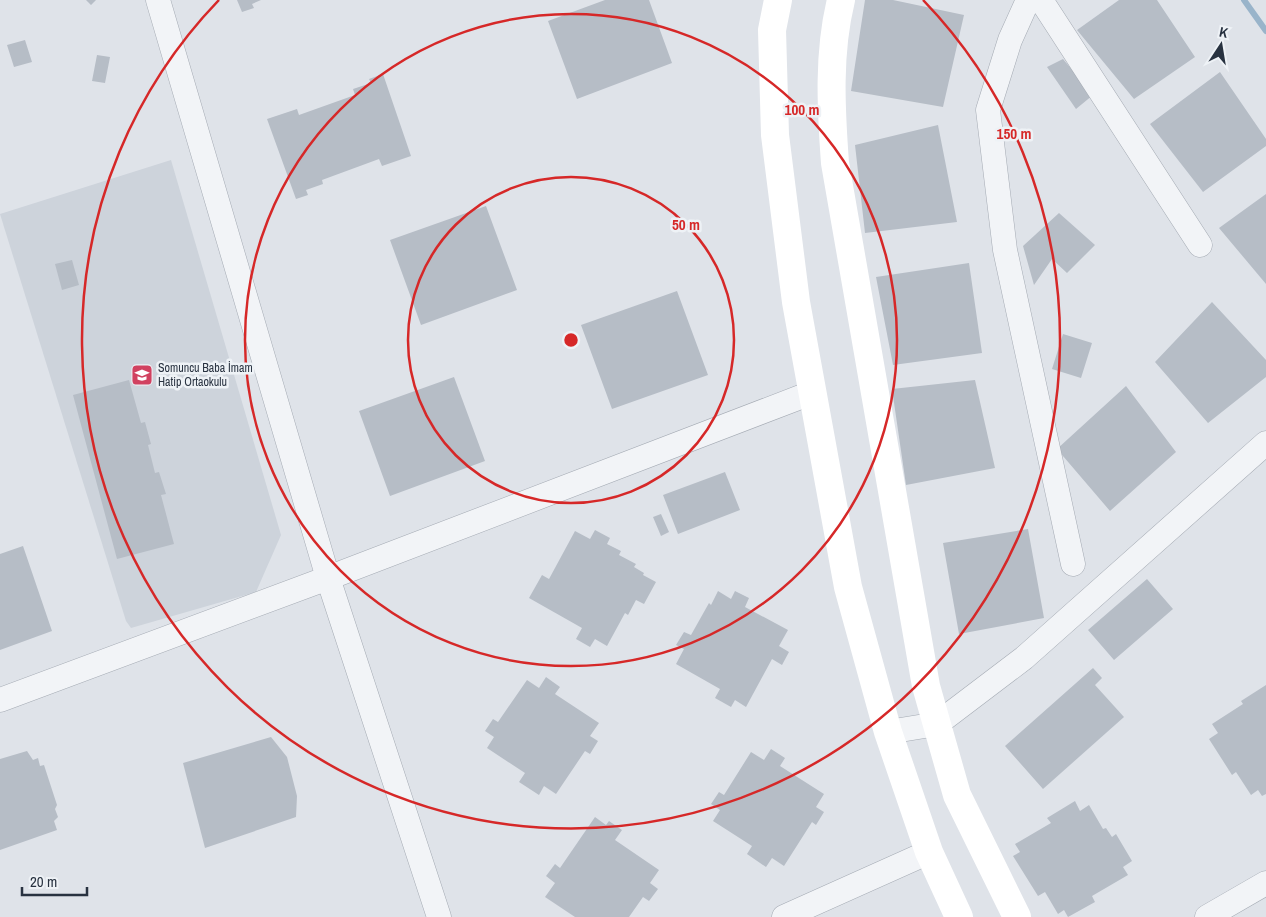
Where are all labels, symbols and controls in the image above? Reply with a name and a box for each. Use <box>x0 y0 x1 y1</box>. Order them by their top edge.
north arrow <box>1196 20 1246 70</box>
text: K <box>1218 23 1230 42</box>
text: 100 m <box>785 99 819 120</box>
text: 150 m <box>997 123 1031 144</box>
text: 50 m <box>672 214 700 235</box>
centre of rings <box>562 331 580 349</box>
place label: Somuncu Baba İmam Hatip Ortaokulu <box>158 360 253 390</box>
school or university icon: Somuncu Baba İmam Hatip Ortaokulu <box>130 363 154 387</box>
scale bar <box>22 864 88 896</box>
text: 20 m <box>30 871 57 892</box>

